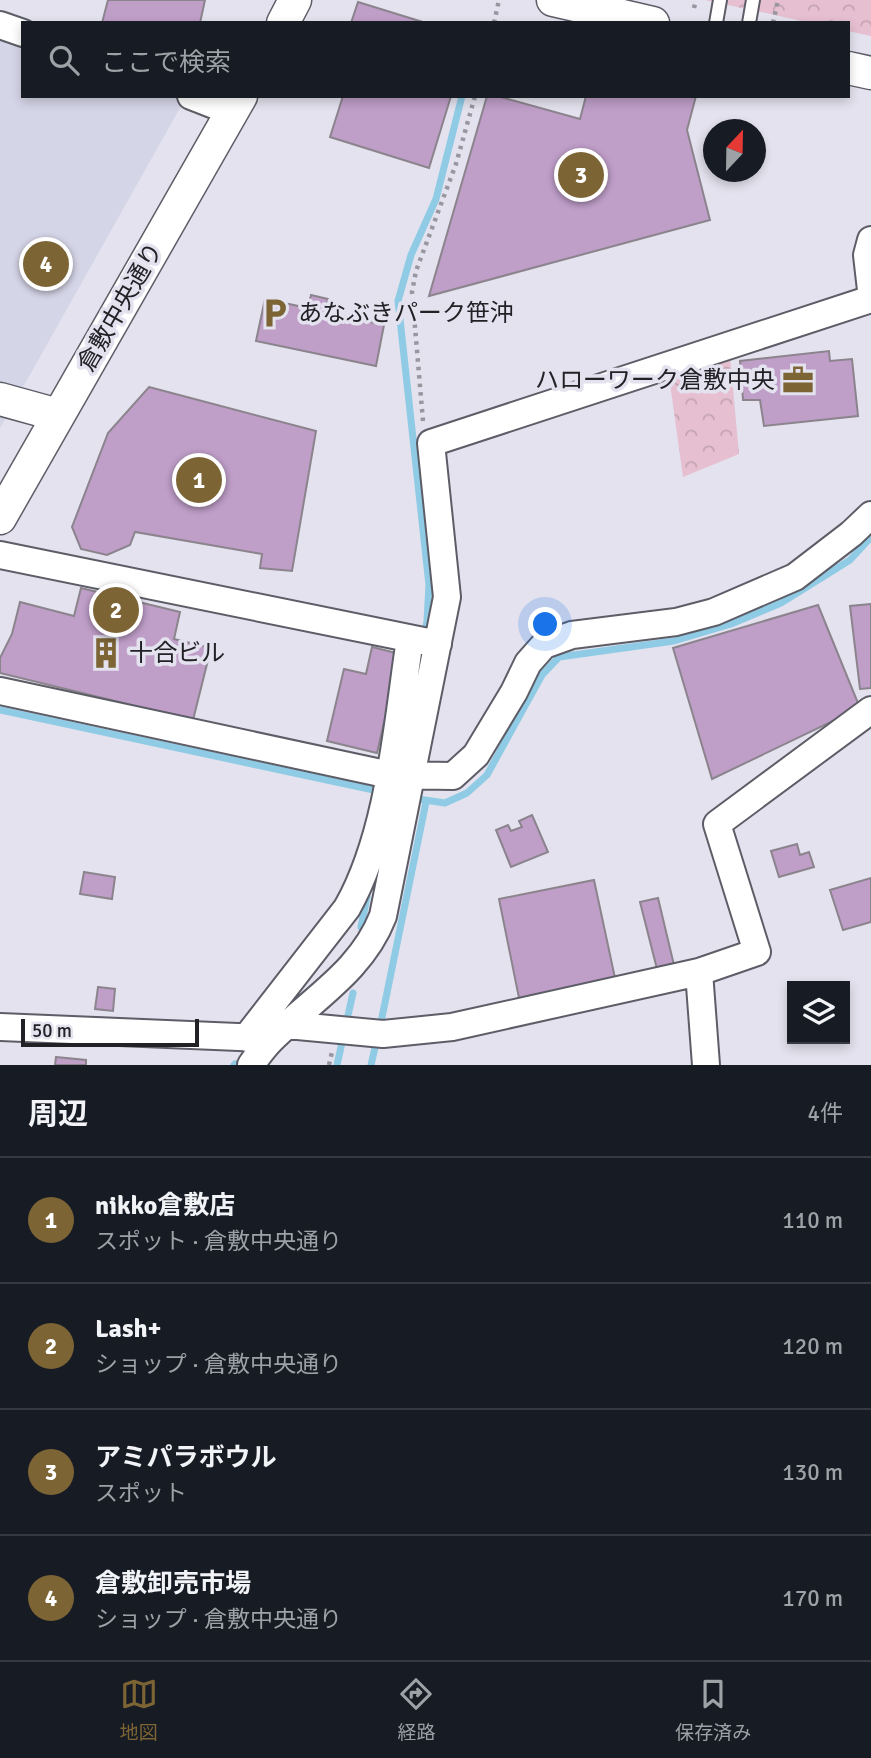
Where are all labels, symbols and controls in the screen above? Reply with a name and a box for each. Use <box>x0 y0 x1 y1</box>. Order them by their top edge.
search box <box>21 21 850 98</box>
icon: search <box>45 41 83 79</box>
text: ここで検索 <box>101 47 231 79</box>
north arrow <box>703 119 766 182</box>
pin: 3 <box>558 149 604 201</box>
street label: 倉敷中央通り <box>71 237 169 377</box>
pin: 4 <box>23 238 69 290</box>
parking icon: あなぶきパーク笹沖 <box>258 296 292 330</box>
place label: あなぶきパーク笹沖 <box>298 298 514 328</box>
office icon: ハローワーク倉敷中央 <box>781 363 815 397</box>
place label: ハローワーク倉敷中央 <box>535 365 775 395</box>
pin: 1 <box>176 454 222 506</box>
pin: 2 <box>93 584 139 636</box>
your location <box>528 607 562 641</box>
building icon: 十合ビル <box>89 636 123 670</box>
place label: 十合ビル <box>129 638 225 668</box>
map controls <box>787 981 850 1044</box>
button: layers <box>787 981 850 1044</box>
scale bar <box>21 1016 200 1048</box>
text: 50 m <box>32 1019 72 1043</box>
text: 周辺 <box>28 1096 88 1133</box>
text: 4件 <box>808 1099 843 1128</box>
text: nikko倉敷店 <box>95 1190 235 1222</box>
text: 1 <box>45 1206 57 1235</box>
text: 110 m <box>782 1206 843 1235</box>
text: スポット · 倉敷中央通り <box>95 1227 342 1256</box>
text: Lash+ <box>95 1313 162 1345</box>
text: 2 <box>45 1332 57 1361</box>
text: 120 m <box>782 1332 843 1361</box>
text: ショップ · 倉敷中央通り <box>95 1350 342 1379</box>
text: アミパラボウル <box>95 1442 276 1474</box>
text: 3 <box>45 1458 57 1487</box>
text: 130 m <box>782 1458 843 1487</box>
text: スポット <box>95 1479 187 1508</box>
text: 倉敷卸売市場 <box>95 1568 251 1600</box>
text: 4 <box>45 1584 57 1613</box>
text: 170 m <box>782 1584 843 1613</box>
text: ショップ · 倉敷中央通り <box>95 1605 342 1634</box>
tab: 地図 <box>120 1675 158 1745</box>
tab: 経路 <box>397 1675 435 1745</box>
tab: 保存済み <box>675 1675 751 1745</box>

